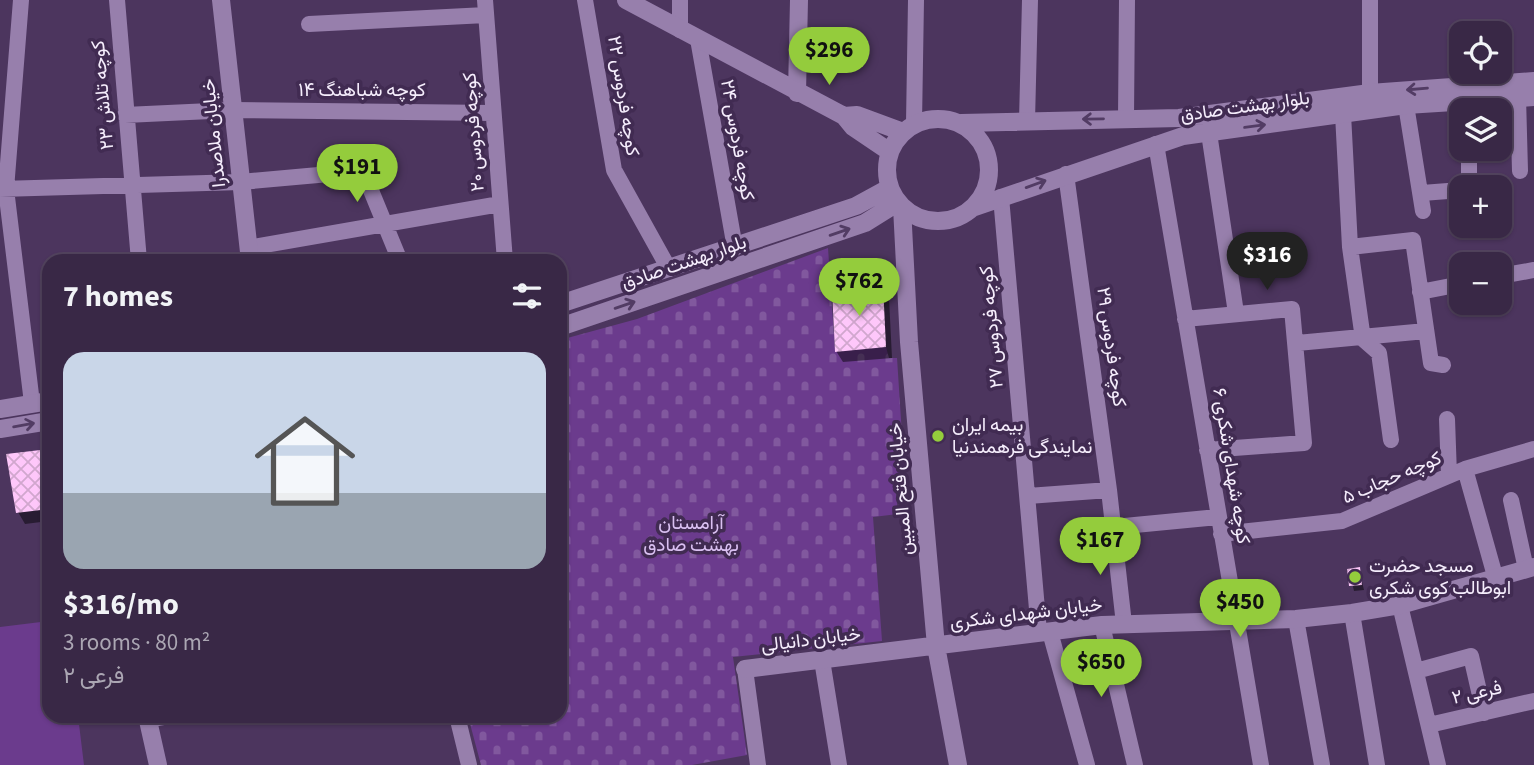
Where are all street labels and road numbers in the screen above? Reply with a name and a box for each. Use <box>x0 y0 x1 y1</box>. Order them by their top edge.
street label: کوچه فردوس ۲۲ <box>600 34 646 158</box>
street label: کوچه تلاش ۲۳ <box>85 39 121 151</box>
street label: کوچه فردوس ۲۰ <box>456 71 492 193</box>
street label: خیابان ملاصدرا <box>195 77 233 189</box>
street label: کوچه شباهنگ ۱۴ <box>298 77 426 104</box>
street label: کوچه فردوس ۲۴ <box>713 77 761 203</box>
street label: بلوار بهشت صادق <box>1179 85 1311 129</box>
street label: بلوار بهشت صادق <box>618 229 750 297</box>
street label: کوچه فردوس ۲۷ <box>973 265 1011 389</box>
street label: کوچه فردوس ۲۹ <box>1089 285 1133 409</box>
street label: کوچه شهدای شکری ۶ <box>1205 386 1257 546</box>
street label: خیابان فتح المبین <box>882 422 920 556</box>
street label: کوچه حجاب ۵ <box>1338 445 1446 511</box>
street label: خیابان شهدای شکری <box>948 591 1104 637</box>
street label: خیابان دانیالی <box>760 620 862 660</box>
street label: فرعی ۲ <box>1449 674 1505 712</box>

